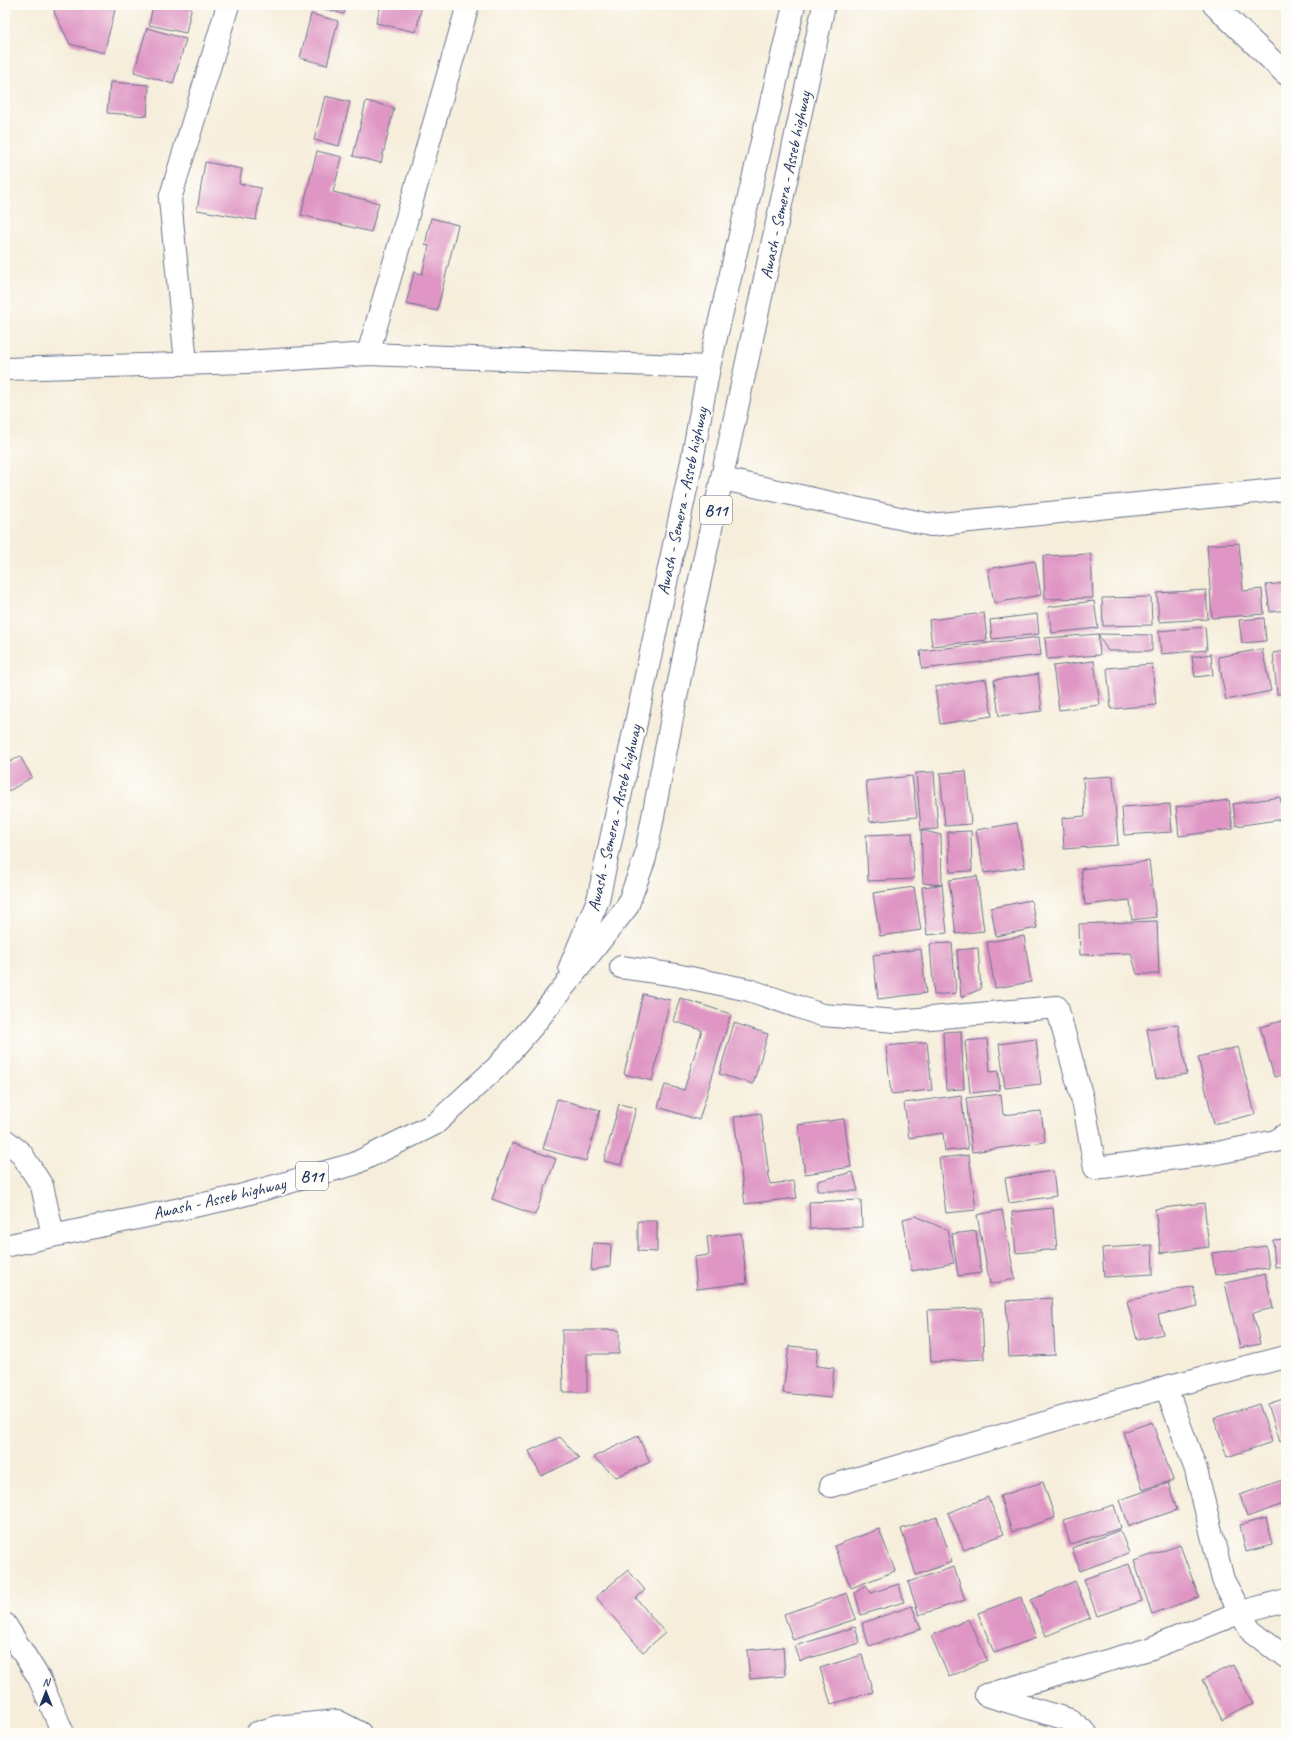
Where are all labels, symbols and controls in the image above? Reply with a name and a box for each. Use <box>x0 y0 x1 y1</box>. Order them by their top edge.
street label: Awash - Semera - Asseb highway <box>755 88 816 281</box>
street label: Awash - Semera - Asseb highway <box>652 404 713 597</box>
road number: B11 <box>700 496 732 524</box>
street label: Awash - Semera - Asseb highway <box>583 722 646 913</box>
road number: B11 <box>296 1162 328 1190</box>
street label: Awash - Asseb highway <box>151 1173 289 1224</box>
north arrow <box>26 1672 66 1712</box>
text: N <box>43 1675 52 1689</box>

